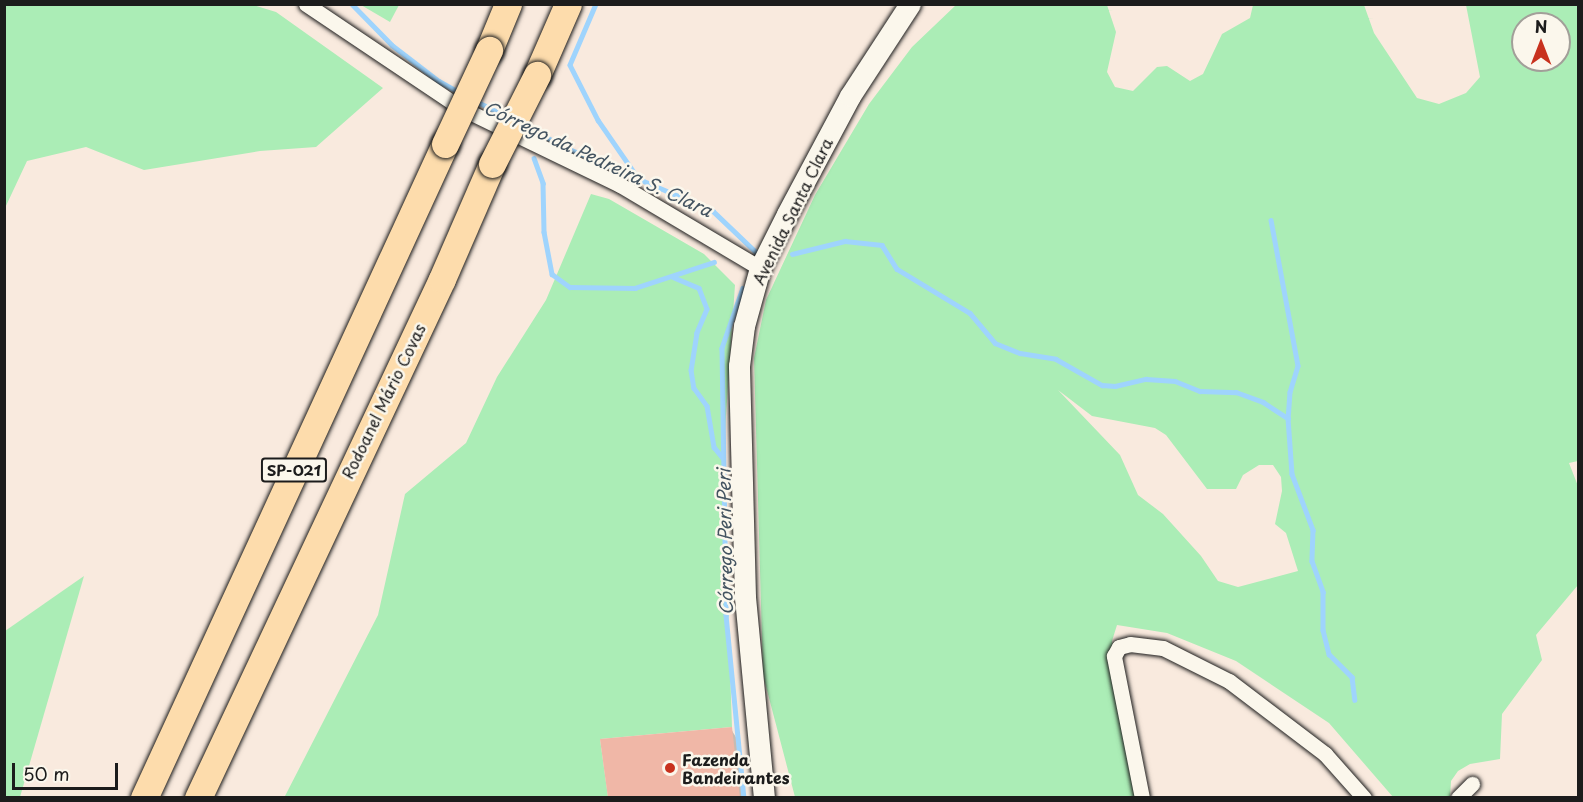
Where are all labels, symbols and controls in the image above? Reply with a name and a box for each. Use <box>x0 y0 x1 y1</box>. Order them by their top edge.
north arrow <box>1511 12 1571 72</box>
text: N <box>1535 14 1547 38</box>
water label: Córrego da Pedreira S. Clara <box>480 96 716 222</box>
street label: Avenida Santa Clara <box>748 135 836 287</box>
street label: Rodoanel Mário Covas <box>337 320 429 482</box>
road number: SP-021 <box>260 458 328 482</box>
water label: Córrego Peri Peri <box>713 468 737 616</box>
place label: Fazenda Bandeirantes <box>682 749 790 787</box>
scale bar <box>15 751 122 789</box>
text: 50 m <box>23 760 70 787</box>
marker: Fazenda Bandeirantes <box>663 761 677 775</box>

